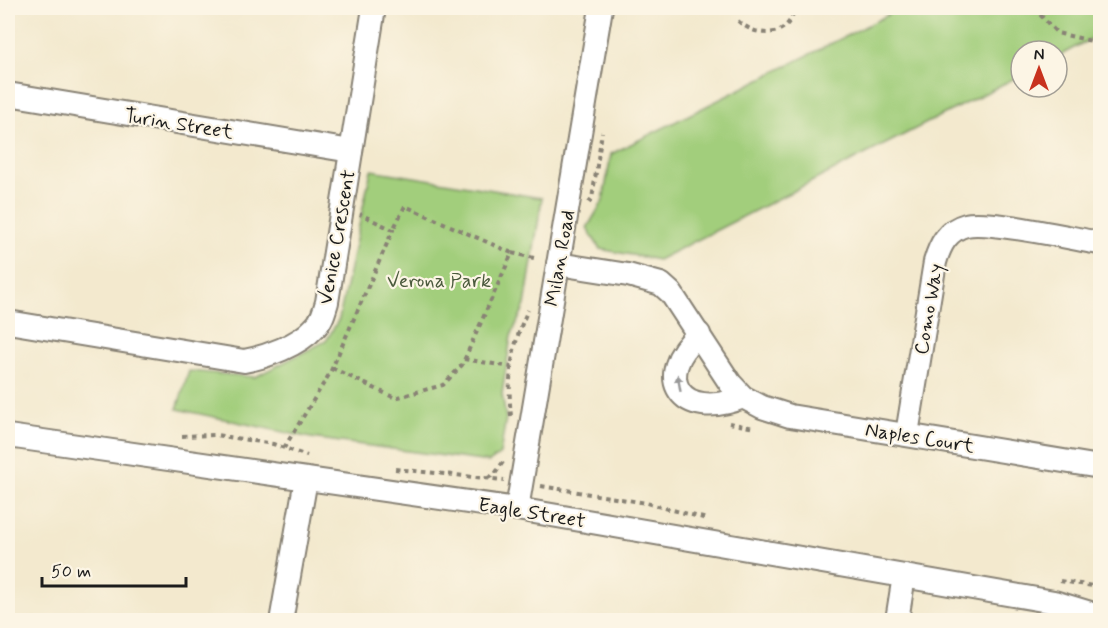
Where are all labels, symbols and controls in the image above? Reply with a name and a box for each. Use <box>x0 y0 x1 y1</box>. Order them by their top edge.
north arrow <box>1009 39 1069 99</box>
text: N <box>1034 45 1044 66</box>
street label: Turin Street <box>123 103 235 146</box>
street label: Venice Crescent <box>312 168 363 307</box>
street label: Milan Road <box>539 208 582 309</box>
street label: Como Way <box>908 262 951 357</box>
park label: Verona Park <box>387 268 491 295</box>
one-way arrow <box>674 373 683 392</box>
street label: Naples Court <box>863 417 976 460</box>
street label: Eagle Street <box>476 492 587 535</box>
scale bar <box>42 550 186 588</box>
text: 50 m <box>51 560 91 584</box>

